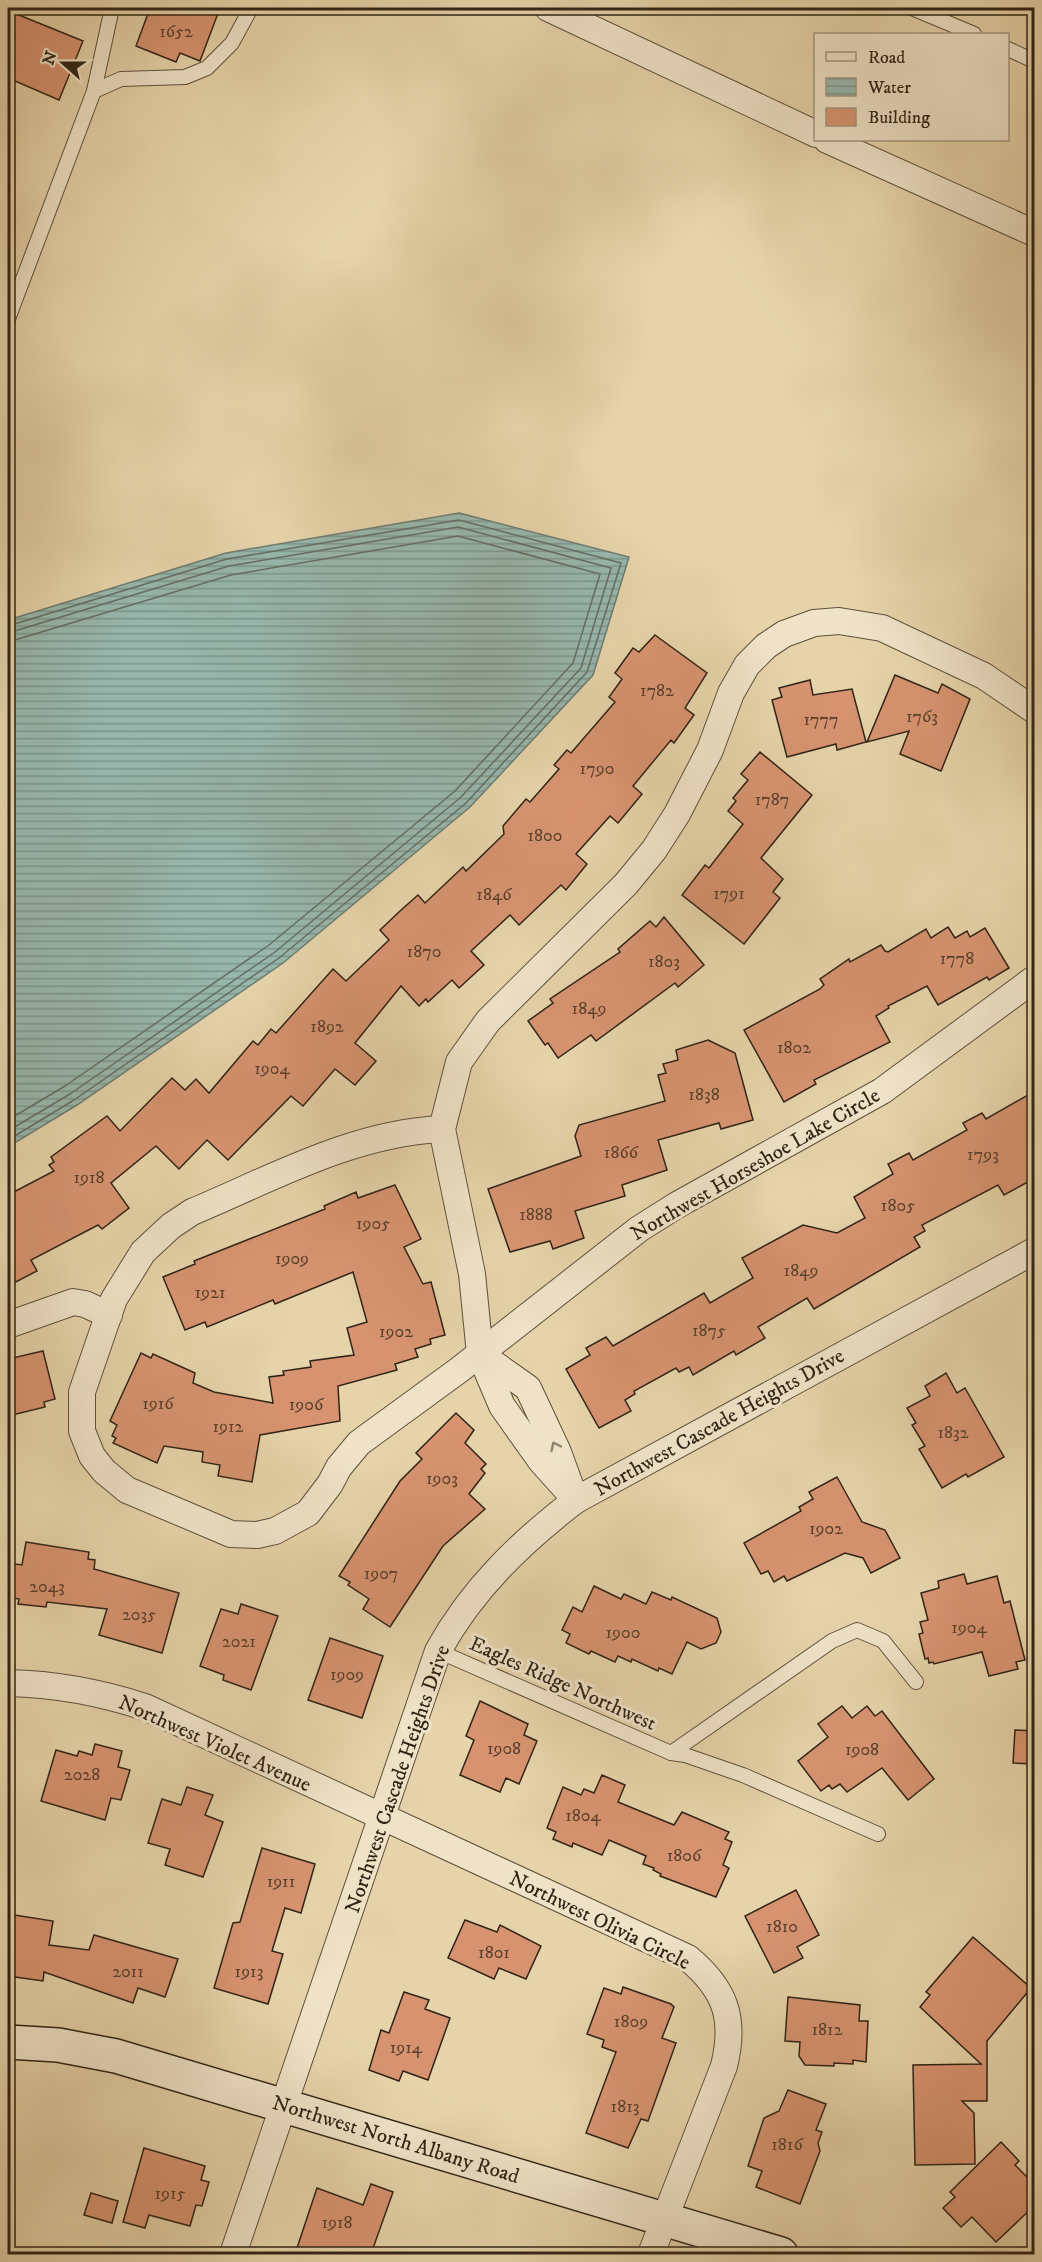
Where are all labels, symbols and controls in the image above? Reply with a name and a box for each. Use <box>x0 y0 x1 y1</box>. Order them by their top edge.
house number: 1652 <box>159 21 193 43</box>
north arrow <box>33 33 93 93</box>
legend <box>814 33 1009 141</box>
text: Road <box>868 47 905 69</box>
text: N <box>38 48 62 68</box>
text: Water <box>867 77 911 99</box>
text: Building <box>868 107 930 129</box>
house number: 1782 <box>640 680 674 702</box>
house number: 1763 <box>906 706 938 728</box>
house number: 1777 <box>803 709 839 731</box>
house number: 1790 <box>580 758 614 780</box>
house number: 1787 <box>755 789 789 811</box>
house number: 1800 <box>528 825 563 847</box>
house number: 1791 <box>713 883 745 905</box>
house number: 1846 <box>476 884 512 906</box>
house number: 1870 <box>407 941 441 963</box>
house number: 1778 <box>940 948 974 970</box>
house number: 1803 <box>648 951 680 973</box>
house number: 1849 <box>572 998 606 1020</box>
house number: 1892 <box>310 1016 344 1038</box>
house number: 1802 <box>777 1037 811 1059</box>
house number: 1904 <box>254 1058 290 1080</box>
street label: Northwest Horseshoe Lake Circle <box>626 1083 885 1247</box>
house number: 1838 <box>688 1084 720 1106</box>
house number: 1866 <box>604 1142 639 1164</box>
house number: 1793 <box>967 1144 999 1166</box>
house number: 1918 <box>73 1167 105 1189</box>
house number: 1805 <box>881 1195 915 1217</box>
house number: 1888 <box>519 1204 553 1226</box>
house number: 1905 <box>356 1213 390 1235</box>
house number: 1909 <box>275 1248 309 1270</box>
house number: 1849 <box>784 1260 818 1282</box>
house number: 1921 <box>195 1282 226 1304</box>
house number: 1875 <box>692 1320 726 1342</box>
house number: 1902 <box>379 1321 413 1343</box>
street label: Northwest Cascade Heights Drive <box>590 1343 849 1503</box>
house number: 1916 <box>142 1393 174 1415</box>
house number: 1906 <box>289 1394 324 1416</box>
house number: 1912 <box>213 1416 244 1438</box>
house number: 1832 <box>937 1422 969 1444</box>
one-way arrow <box>550 1441 562 1452</box>
house number: 1903 <box>426 1468 458 1490</box>
house number: 1902 <box>809 1518 843 1540</box>
house number: 1907 <box>364 1563 398 1585</box>
house number: 2043 <box>29 1576 65 1598</box>
house number: 2035 <box>122 1604 156 1626</box>
house number: 1904 <box>951 1617 987 1639</box>
house number: 1900 <box>606 1622 640 1644</box>
house number: 2021 <box>222 1631 256 1653</box>
street label: Eagles Ridge Northwest <box>465 1631 660 1737</box>
street label: Northwest Cascade Heights Drive <box>340 1642 456 1917</box>
house number: 1909 <box>330 1664 364 1686</box>
street label: Northwest Violet Avenue <box>114 1690 315 1798</box>
house number: 1908 <box>487 1738 521 1760</box>
house number: 1908 <box>845 1739 879 1761</box>
house number: 2028 <box>64 1764 100 1786</box>
house number: 1804 <box>565 1805 601 1827</box>
house number: 1806 <box>667 1845 702 1867</box>
street label: Northwest Olivia Circle <box>505 1866 695 1976</box>
house number: 1911 <box>267 1871 295 1893</box>
house number: 1810 <box>766 1916 798 1938</box>
house number: 1801 <box>478 1942 510 1964</box>
house number: 2011 <box>112 1961 144 1983</box>
house number: 1913 <box>235 1961 263 1983</box>
house number: 1809 <box>614 2011 648 2033</box>
house number: 1812 <box>811 2019 843 2041</box>
house number: 1914 <box>390 2037 423 2059</box>
street label: Northwest North Albany Road <box>269 2090 523 2190</box>
house number: 1813 <box>611 2096 639 2118</box>
house number: 1816 <box>771 2134 803 2156</box>
house number: 1915 <box>155 2183 186 2205</box>
house number: 1918 <box>321 2212 353 2234</box>

